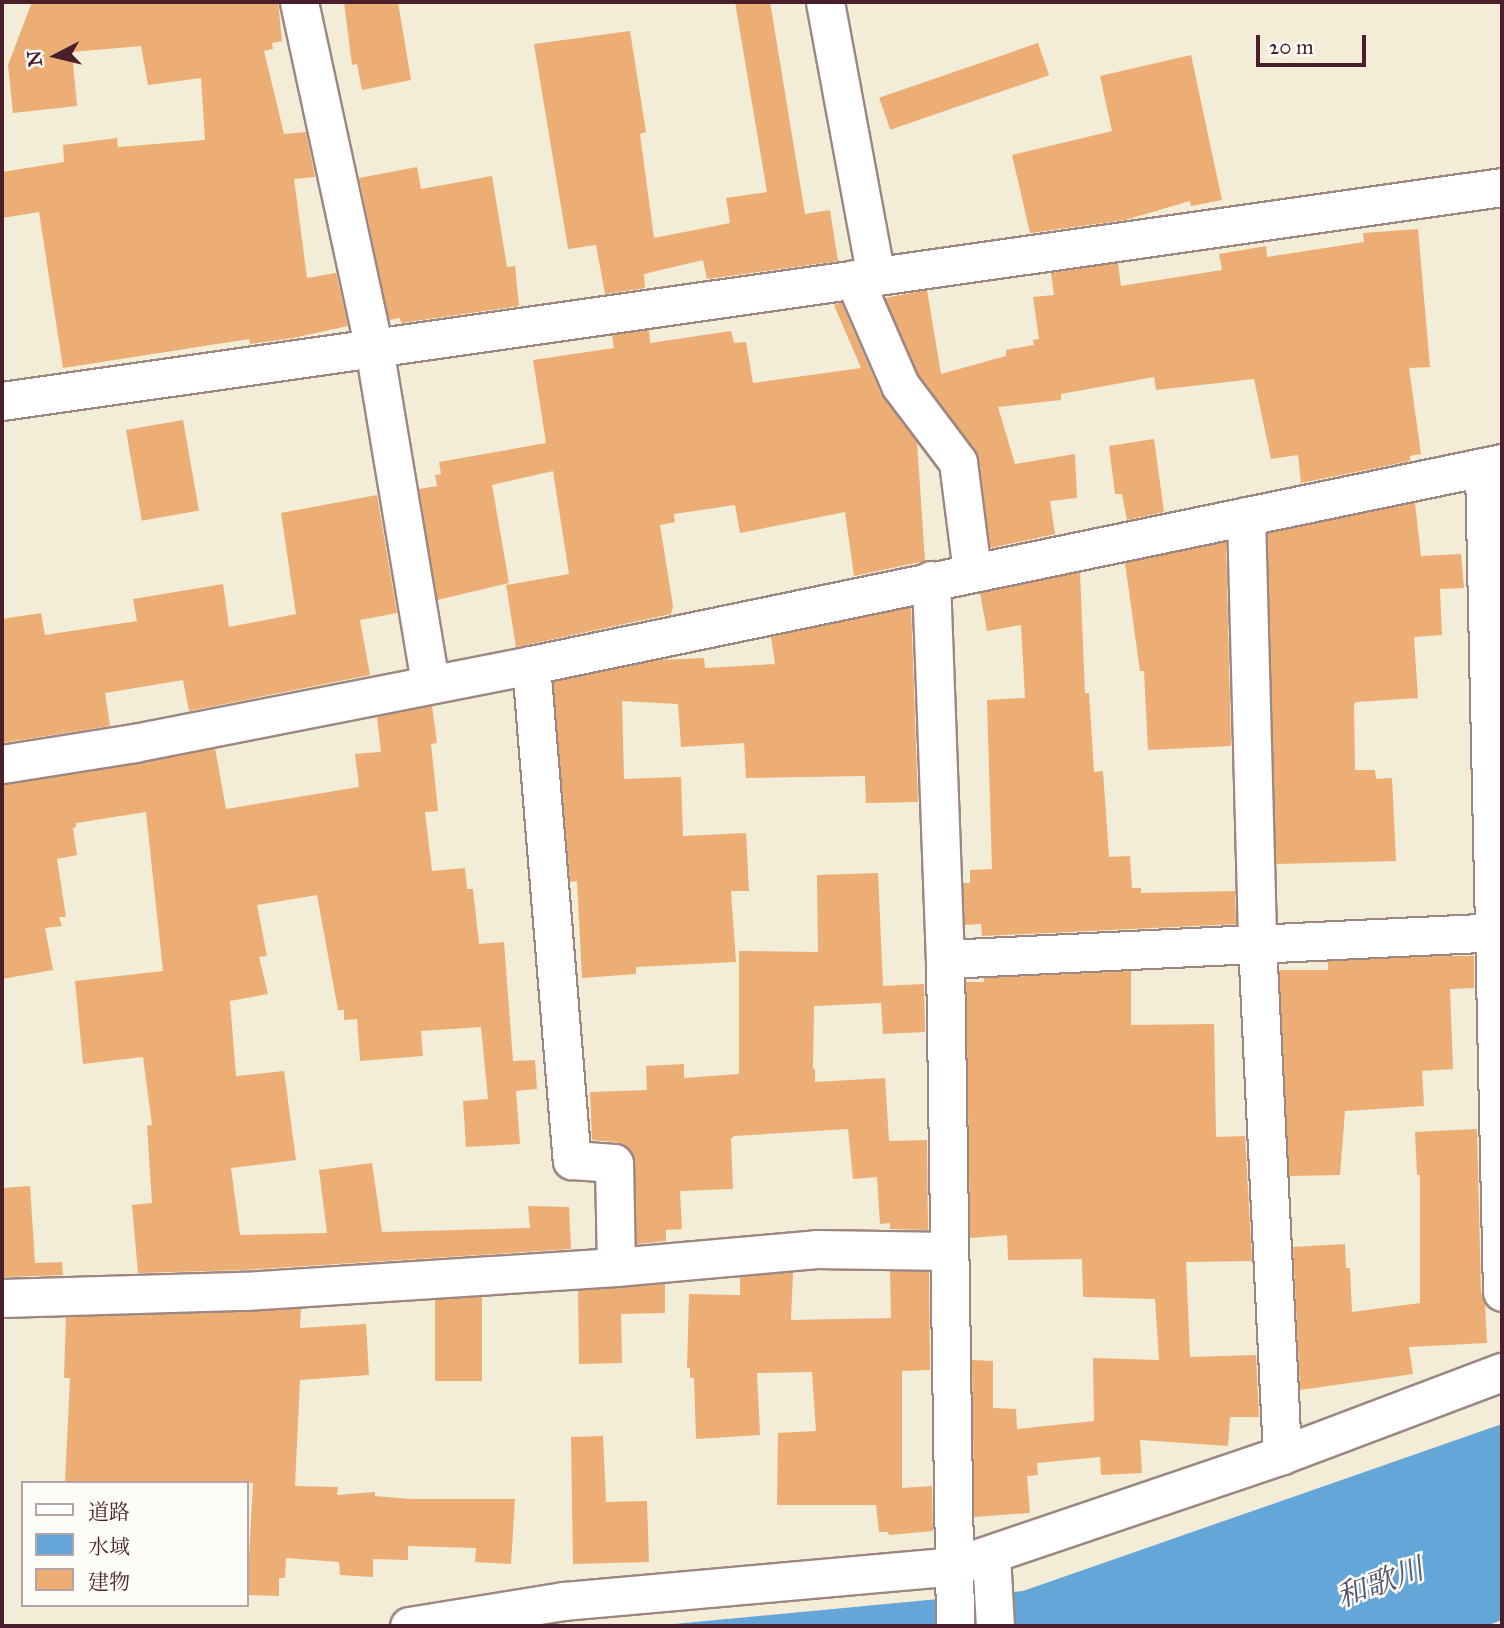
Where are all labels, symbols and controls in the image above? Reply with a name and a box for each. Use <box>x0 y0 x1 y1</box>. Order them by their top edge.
north arrow <box>21 21 91 91</box>
scale bar <box>1259 21 1369 65</box>
text: 20 m <box>1269 34 1314 60</box>
text: N <box>22 49 47 68</box>
legend <box>21 1481 248 1607</box>
text: 道路 <box>88 1499 130 1525</box>
text: 水域 <box>88 1534 130 1560</box>
water label: 和歌川 <box>1332 1551 1428 1615</box>
text: 建物 <box>88 1569 130 1595</box>

